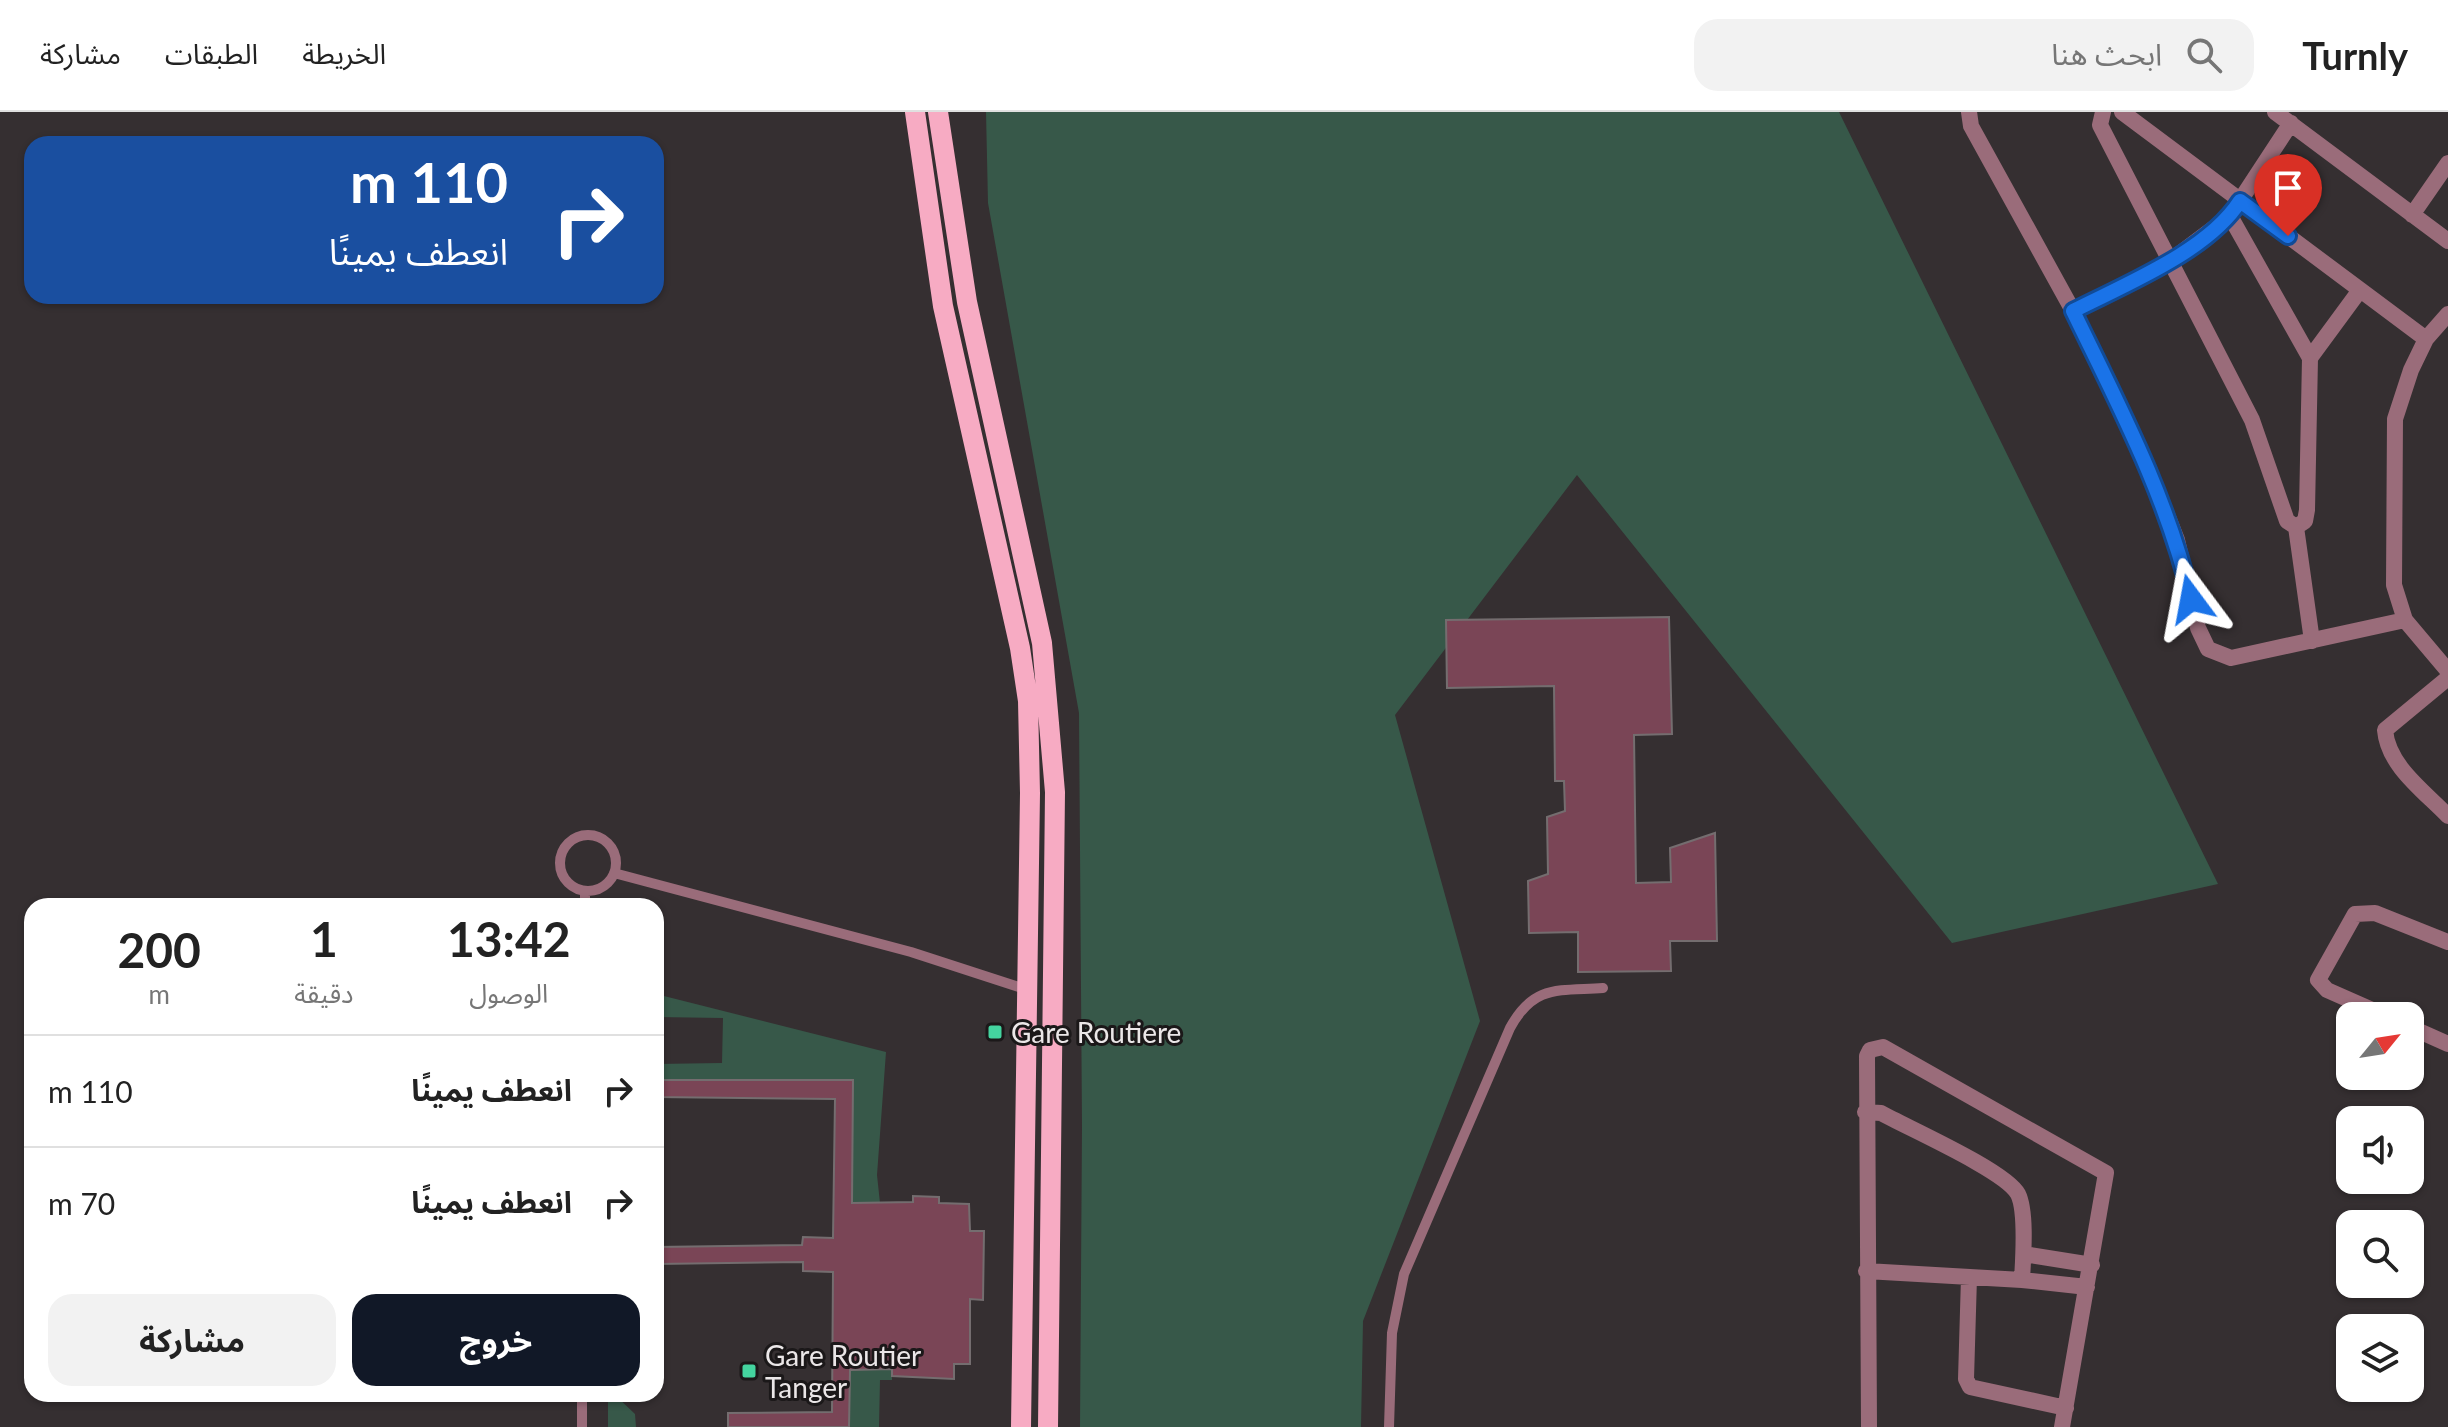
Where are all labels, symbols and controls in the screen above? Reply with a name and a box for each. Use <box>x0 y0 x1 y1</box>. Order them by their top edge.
search box <box>1694 19 2254 91</box>
text: Turnly <box>2302 32 2408 78</box>
icon: search <box>2182 33 2226 77</box>
text: ابحث هنا <box>2051 35 2162 71</box>
text: مشاركة <box>40 36 121 70</box>
text: الطبقات <box>165 36 258 70</box>
text: الخريطة <box>302 36 386 70</box>
text: 110 m <box>350 148 508 215</box>
pin <box>2254 154 2322 236</box>
icon: arrive <box>2266 166 2310 210</box>
icon: right <box>536 168 640 272</box>
text: انعطف يمينًا <box>329 229 508 273</box>
position arrow <box>2149 557 2233 641</box>
text: 1 <box>310 910 338 967</box>
text: 13:42 <box>447 910 571 967</box>
text: 200 <box>117 921 201 978</box>
text: دقيقة <box>294 977 354 1009</box>
text: الوصول <box>469 977 548 1009</box>
text: m <box>148 978 170 1010</box>
north arrow <box>2336 1002 2424 1090</box>
map controls <box>2336 1002 2424 1402</box>
place label: Gare Routiere <box>1011 1015 1181 1049</box>
marker: Gare Routiere <box>986 1023 1004 1041</box>
icon: right <box>596 1069 640 1113</box>
text: انعطف يمينًا <box>411 1071 572 1107</box>
text: 110 m <box>48 1073 133 1109</box>
button: sound <box>2336 1106 2424 1194</box>
icon: right <box>596 1181 640 1225</box>
text: انعطف يمينًا <box>411 1183 572 1219</box>
text: 70 m <box>48 1185 115 1221</box>
button: search <box>2336 1210 2424 1298</box>
button: مشاركة <box>48 1294 336 1386</box>
button: خروج <box>352 1294 640 1386</box>
button: layers <box>2336 1314 2424 1402</box>
place label: Gare Routier Tanger <box>765 1338 921 1404</box>
marker: Gare Routier Tanger <box>740 1362 758 1380</box>

